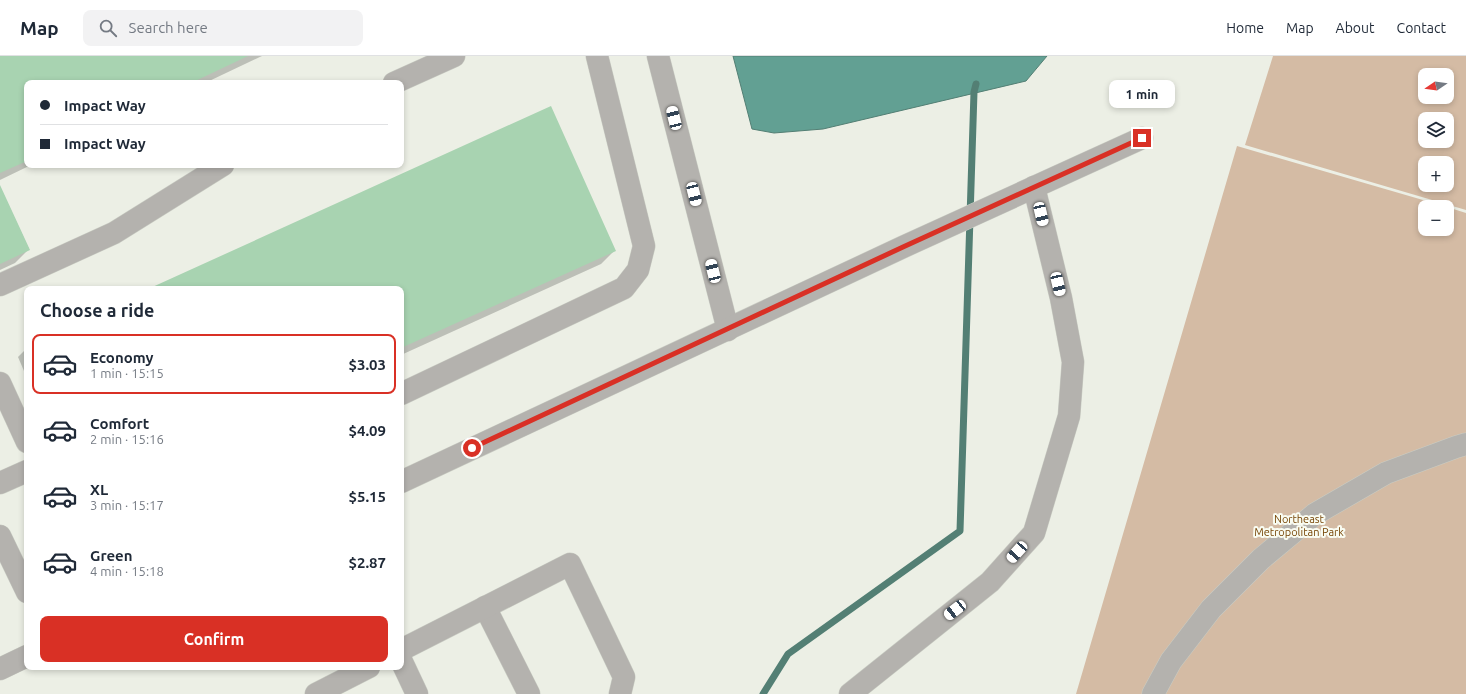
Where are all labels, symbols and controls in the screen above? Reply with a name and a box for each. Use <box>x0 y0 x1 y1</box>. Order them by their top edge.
search box <box>83 10 363 46</box>
text: Map <box>20 17 59 39</box>
icon: search <box>97 17 119 39</box>
text: Search here <box>129 19 208 36</box>
text: Home <box>1226 20 1264 36</box>
text: Map <box>1286 20 1314 36</box>
text: About <box>1336 20 1375 36</box>
text: Contact <box>1397 20 1446 36</box>
north arrow <box>1418 68 1454 104</box>
map controls <box>1418 68 1454 236</box>
callout: 1 min <box>1109 80 1175 108</box>
text: 1 min <box>1126 87 1158 101</box>
text: Impact Way <box>64 97 146 114</box>
car <box>665 105 683 131</box>
button: layers <box>1418 112 1454 148</box>
route end <box>1133 129 1151 147</box>
text: Impact Way <box>64 135 146 152</box>
button: + <box>1418 156 1454 192</box>
car <box>685 181 703 207</box>
button: − <box>1418 200 1454 236</box>
car <box>1032 201 1050 227</box>
car <box>704 258 722 284</box>
car <box>1049 271 1067 297</box>
text: Choose a ride <box>40 300 154 320</box>
icon: car <box>42 346 78 382</box>
text: Economy <box>90 349 154 366</box>
text: $3.03 <box>348 356 386 373</box>
text: 1 min · 15:15 <box>90 366 164 380</box>
icon: car <box>42 412 78 448</box>
text: Comfort <box>90 415 149 432</box>
text: $4.09 <box>348 422 386 439</box>
text: 2 min · 15:16 <box>90 432 164 446</box>
route start <box>463 439 481 457</box>
icon: car <box>42 478 78 514</box>
text: XL <box>90 481 108 498</box>
text: $5.15 <box>348 488 386 505</box>
text: 3 min · 15:17 <box>90 498 164 512</box>
park label: Northeast Metropolitan Park <box>1254 513 1344 538</box>
car <box>1005 539 1029 565</box>
icon: car <box>42 544 78 580</box>
text: Green <box>90 547 132 564</box>
text: $2.87 <box>348 554 386 571</box>
text: 4 min · 15:18 <box>90 564 164 578</box>
car <box>942 598 968 622</box>
button: Confirm <box>40 616 388 662</box>

